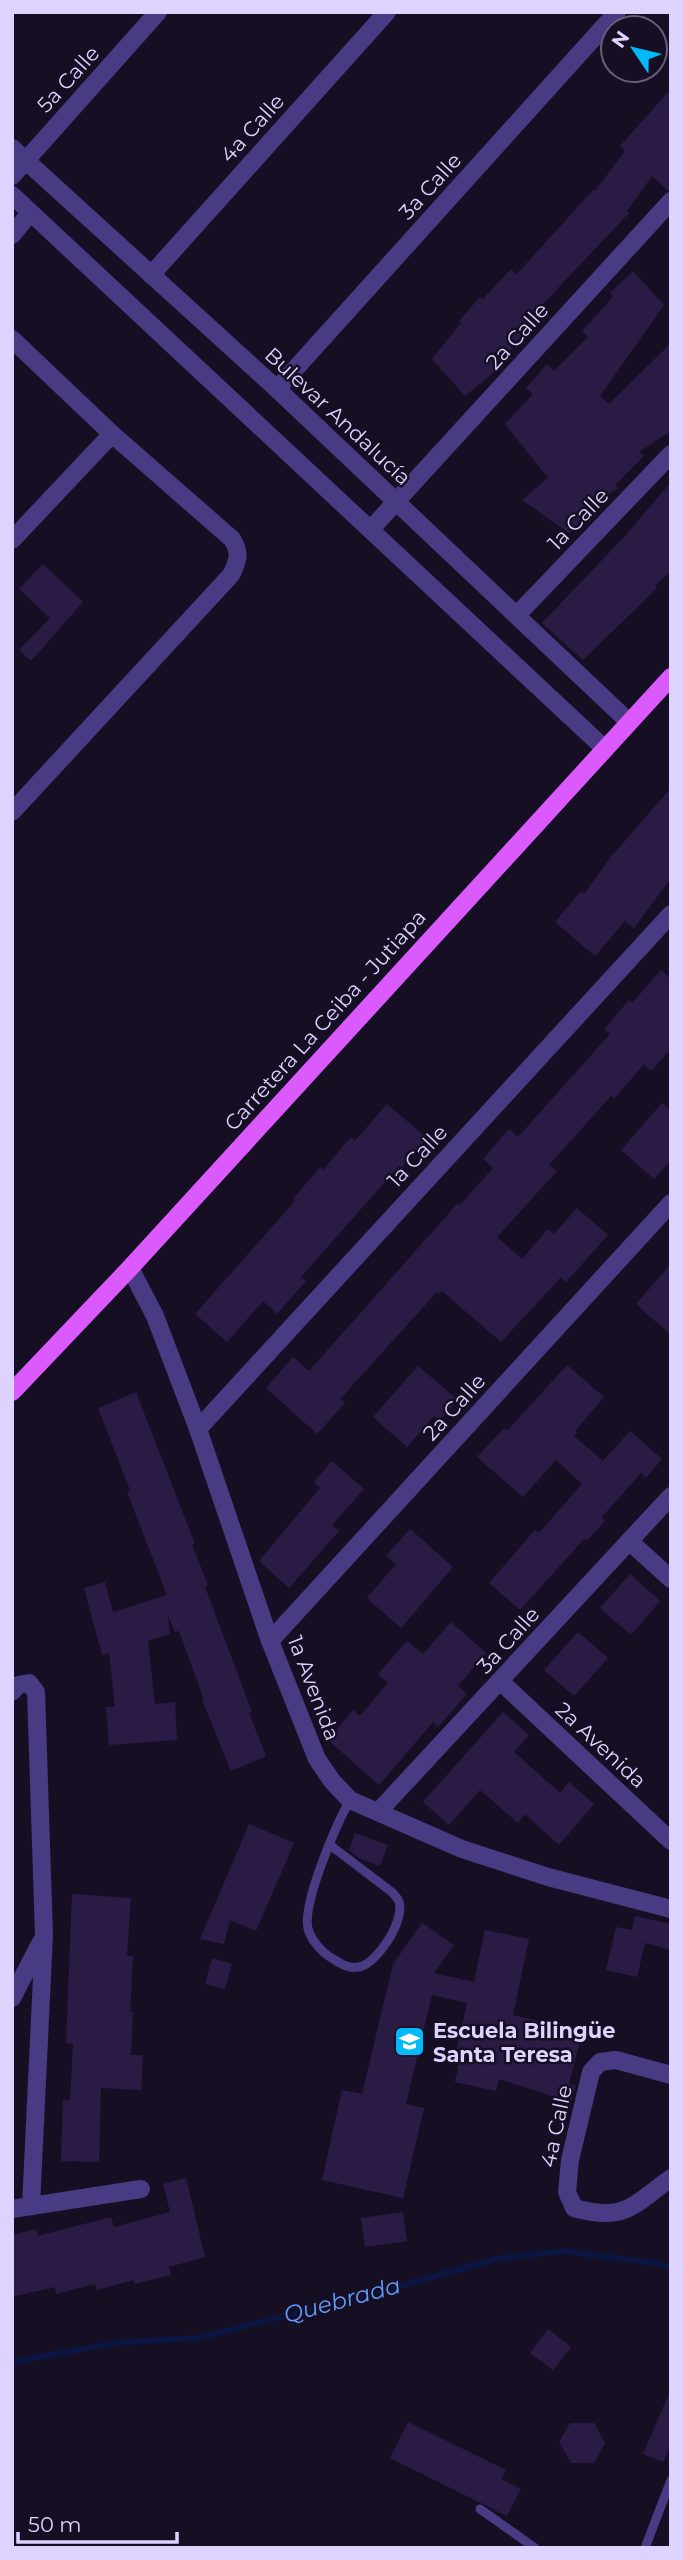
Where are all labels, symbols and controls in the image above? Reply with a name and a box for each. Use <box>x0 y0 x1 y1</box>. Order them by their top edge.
north arrow <box>599 14 669 84</box>
text: N <box>607 27 634 52</box>
street label: 5a Calle <box>32 41 104 117</box>
street label: 4a Calle <box>215 89 289 167</box>
street label: 3a Calle <box>394 148 466 224</box>
street label: 2a Calle <box>481 298 553 374</box>
street label: Bulevar Andalucía <box>260 342 416 490</box>
street label: 1a Calle <box>542 483 614 555</box>
street label: Carretera La Ceiba - Jutiapa <box>219 904 431 1136</box>
street label: 1a Calle <box>382 1119 452 1193</box>
street label: 2a Calle <box>418 1369 490 1445</box>
street label: 3a Calle <box>472 1602 544 1678</box>
street label: 1a Avenida <box>283 1632 345 1744</box>
street label: 2a Avenida <box>551 1697 651 1793</box>
place label: Escuela Bilingüe Santa Teresa <box>433 2018 615 2067</box>
school or university icon: Escuela Bilingüe Santa Teresa <box>393 2025 427 2059</box>
street label: 4a Calle <box>535 2083 577 2169</box>
water label: Quebrada <box>280 2271 404 2329</box>
scale bar <box>18 2500 177 2544</box>
text: 50 m <box>28 2512 82 2537</box>

